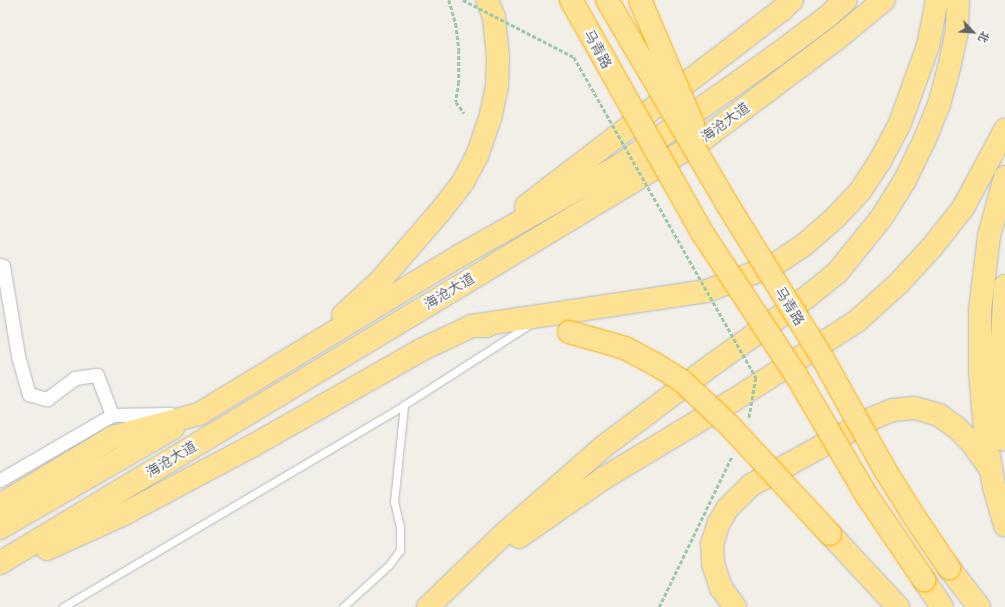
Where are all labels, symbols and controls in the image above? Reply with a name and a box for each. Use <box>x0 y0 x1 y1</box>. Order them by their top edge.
north arrow <box>953 12 993 52</box>
street label: 马青路 <box>580 27 616 71</box>
text: 北 <box>975 29 993 45</box>
street label: 海沧大道 <box>697 99 753 145</box>
street label: 海沧大道 <box>421 269 477 313</box>
street label: 马青路 <box>772 284 808 328</box>
street label: 海沧大道 <box>143 437 199 481</box>

